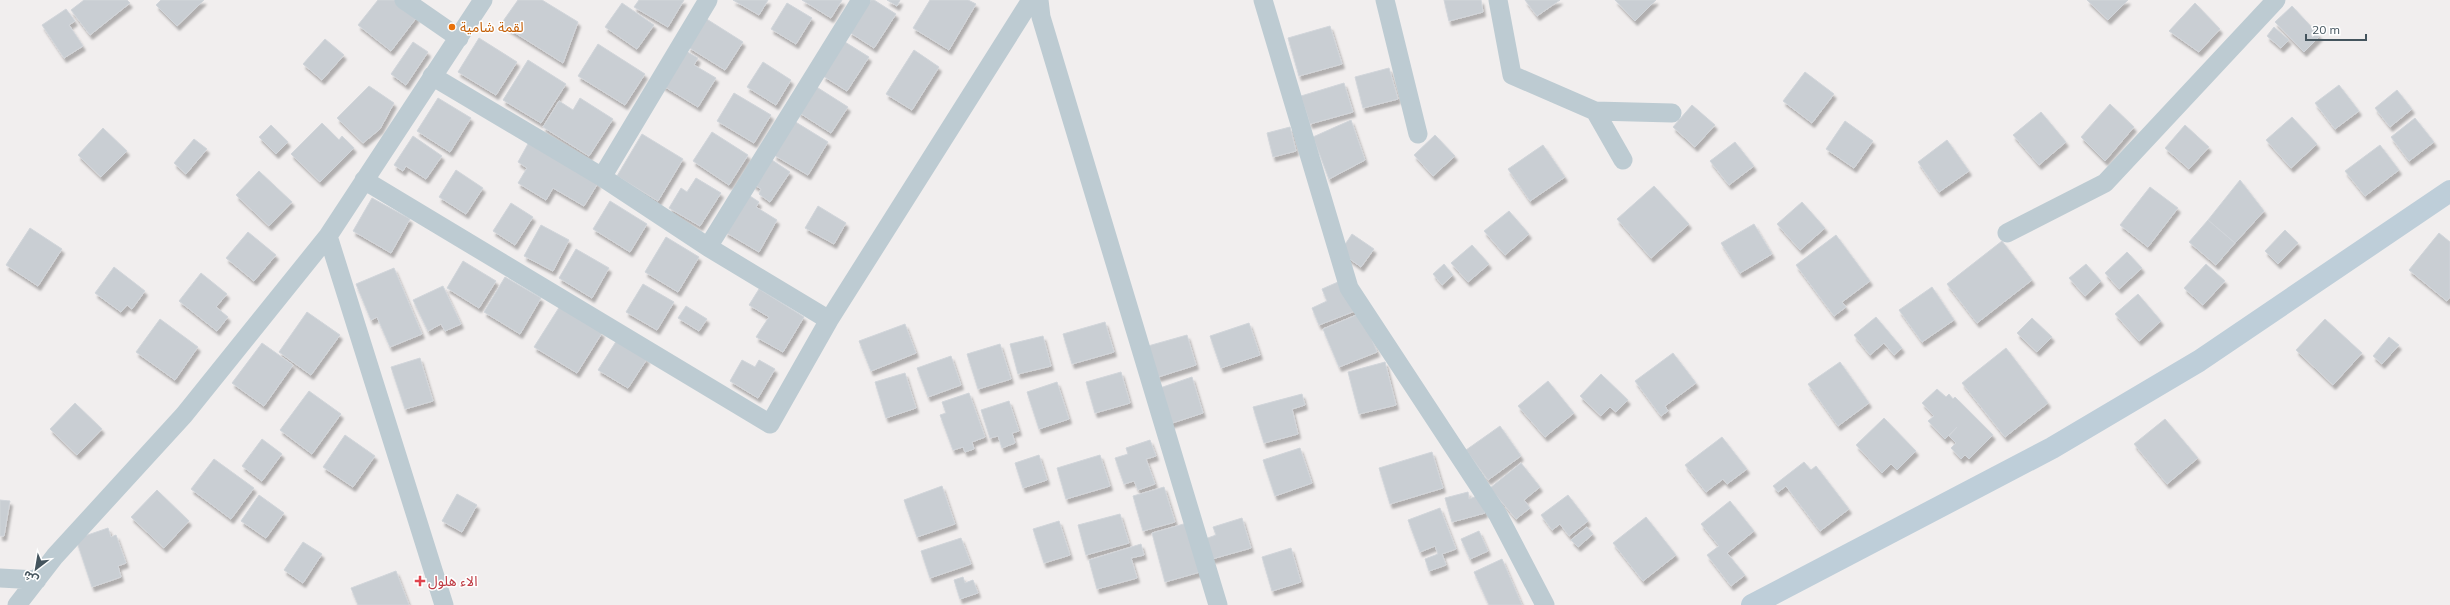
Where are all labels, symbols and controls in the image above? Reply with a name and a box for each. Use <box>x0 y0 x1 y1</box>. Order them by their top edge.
scale bar <box>2306 16 2366 42</box>
place label: لقمة شامية <box>460 18 524 36</box>
marker: لقمة شامية <box>447 22 457 32</box>
text: 20 m <box>2312 22 2340 37</box>
north arrow <box>16 549 56 589</box>
text: ش <box>21 568 41 587</box>
place label: الاء هلول <box>428 572 477 590</box>
marker: الاء هلول <box>415 576 425 586</box>

